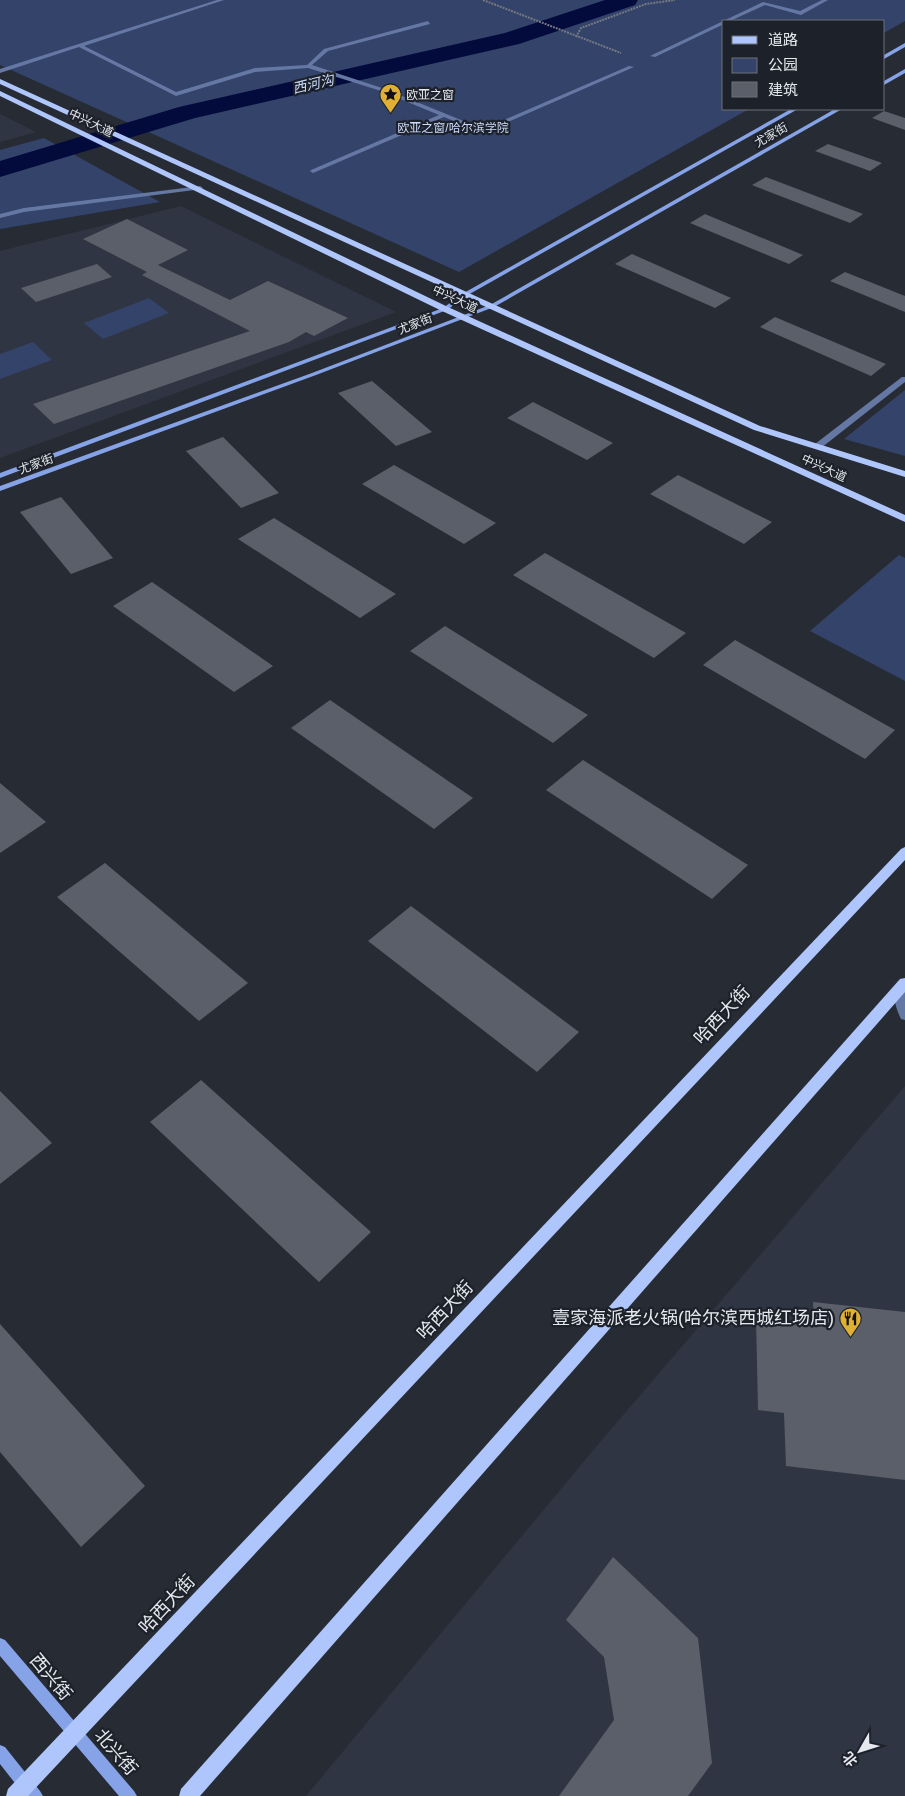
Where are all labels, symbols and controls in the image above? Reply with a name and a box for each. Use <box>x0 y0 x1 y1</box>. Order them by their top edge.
legend <box>722 20 885 110</box>
text: 道路 <box>768 31 798 48</box>
text: 公园 <box>768 56 798 73</box>
water label: 西河沟 <box>291 71 337 97</box>
text: 建筑 <box>768 81 798 98</box>
place icon: 欧亚之窗 <box>378 83 402 114</box>
place label: 欧亚之窗 <box>406 88 454 102</box>
street label: 中兴大道 <box>66 106 116 140</box>
street label: 尤家街 <box>752 120 790 150</box>
park label: 欧亚之窗/哈尔滨学院 <box>397 121 509 135</box>
street label: 中兴大道 <box>430 283 480 315</box>
street label: 尤家街 <box>396 311 434 337</box>
street label: 尤家街 <box>17 451 55 477</box>
street label: 中兴大道 <box>799 452 849 484</box>
street label: 哈西大街 <box>690 982 754 1048</box>
street label: 哈西大街 <box>413 1277 477 1343</box>
restaurant icon: 壹家海派老火锅(哈尔滨西城红场店) <box>838 1306 862 1337</box>
place label: 壹家海派老火锅(哈尔滨西城红场店) <box>552 1308 834 1328</box>
street label: 哈西大街 <box>135 1571 199 1637</box>
street label: 西兴街 <box>26 1650 76 1704</box>
street label: 北兴街 <box>91 1725 141 1779</box>
north arrow <box>835 1726 885 1776</box>
text: 北 <box>839 1749 861 1770</box>

